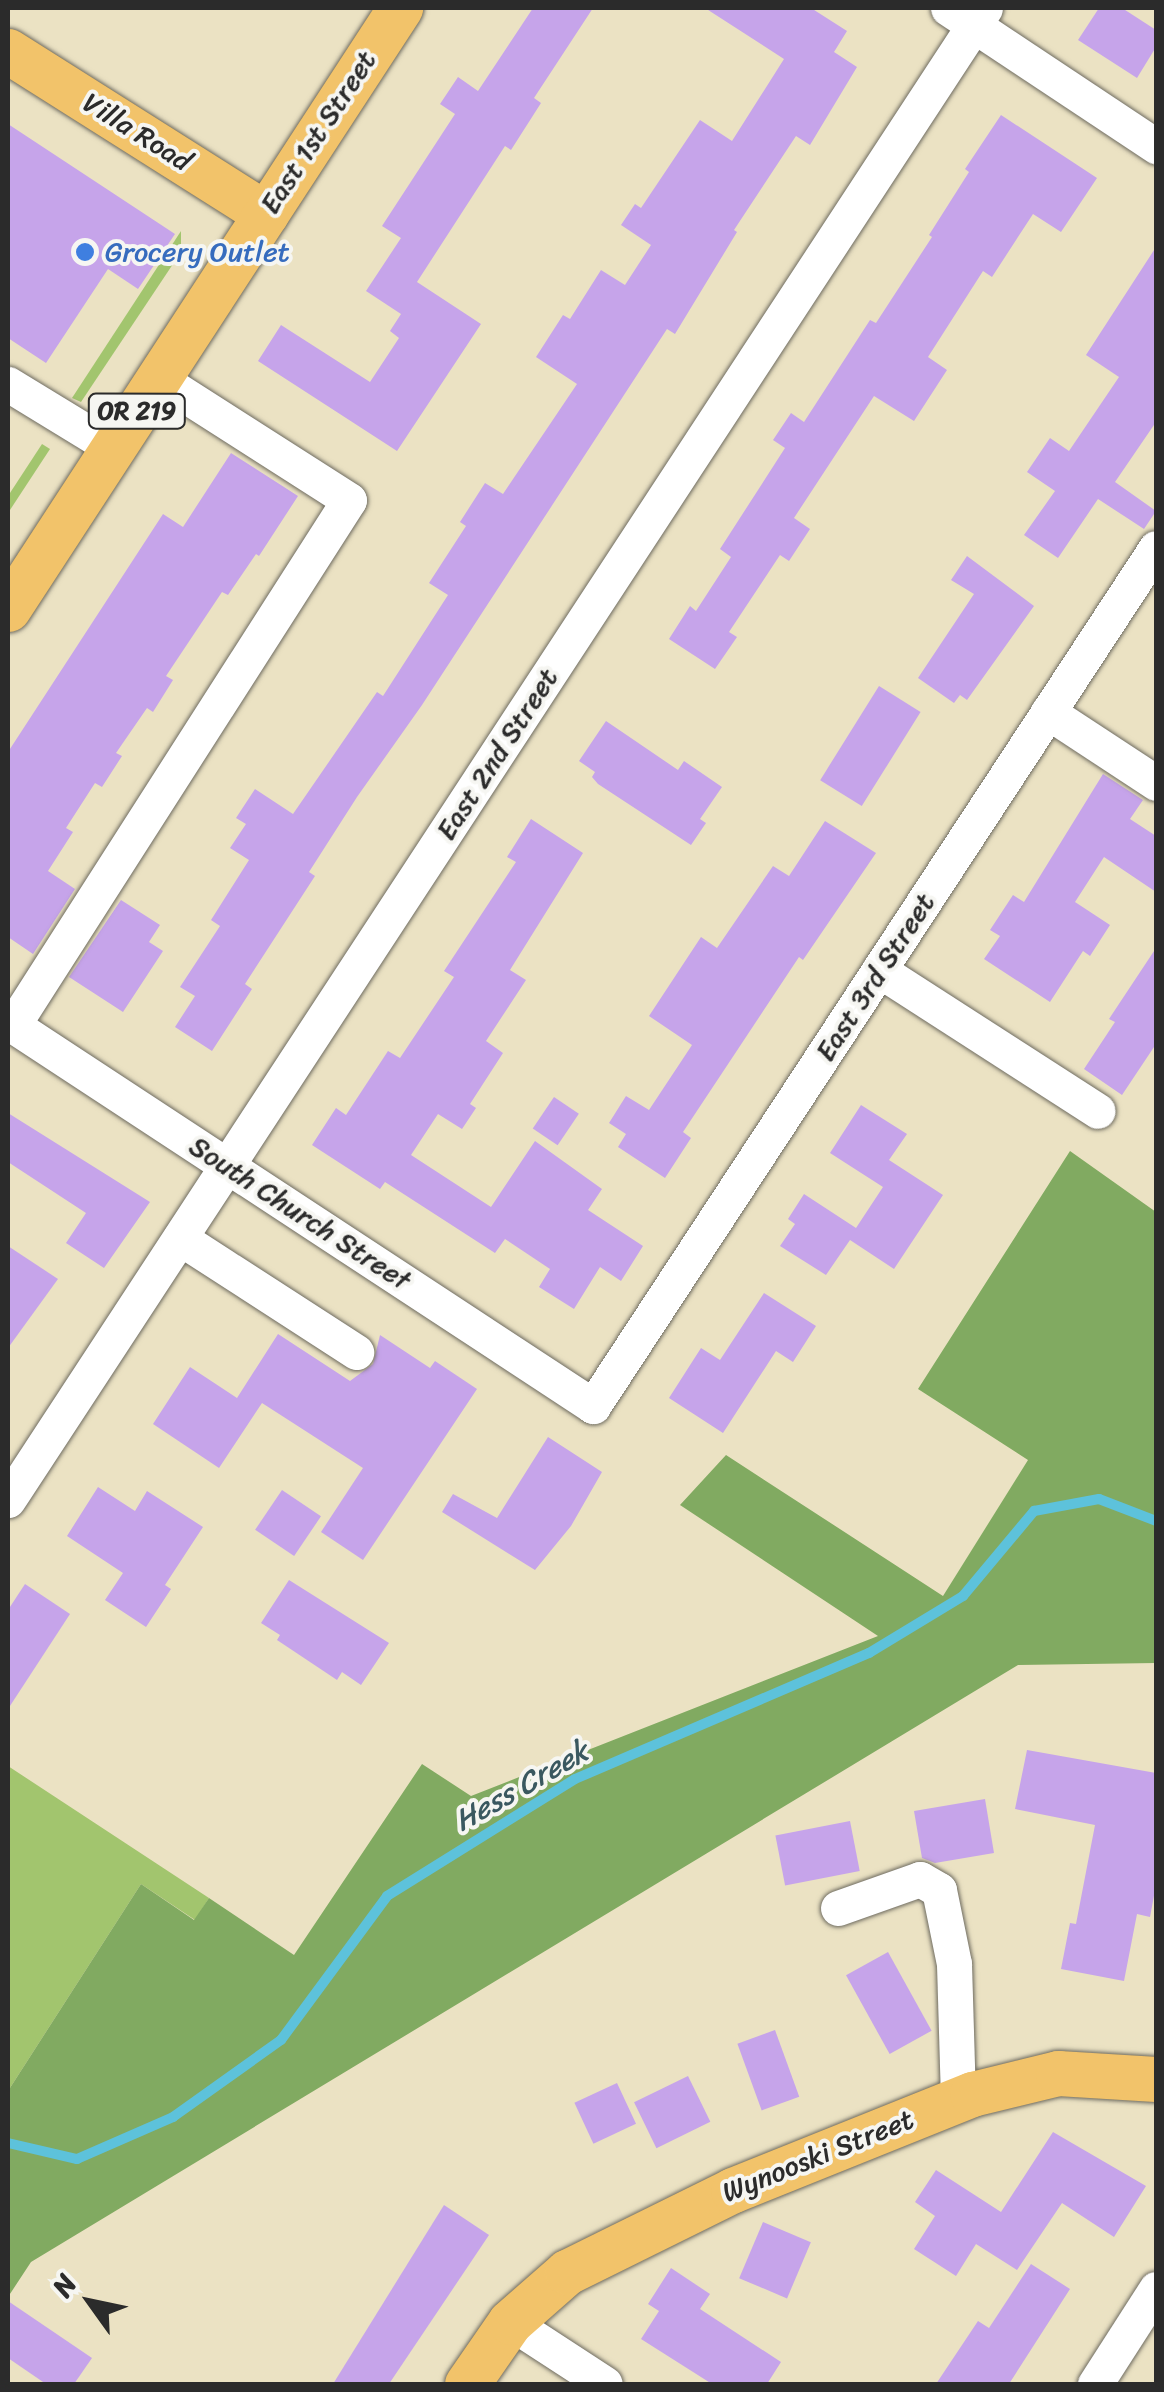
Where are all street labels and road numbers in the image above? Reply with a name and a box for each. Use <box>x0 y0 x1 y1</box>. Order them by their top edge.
street label: East 1st Street <box>253 44 383 220</box>
street label: Villa Road <box>76 86 198 178</box>
road number: OR 219 <box>87 391 187 431</box>
street label: East 2nd Street <box>429 662 565 846</box>
street label: East 3rd Street <box>809 887 941 1067</box>
street label: South Church Street <box>183 1129 417 1297</box>
street label: Wynooski Street <box>718 2103 918 2209</box>

